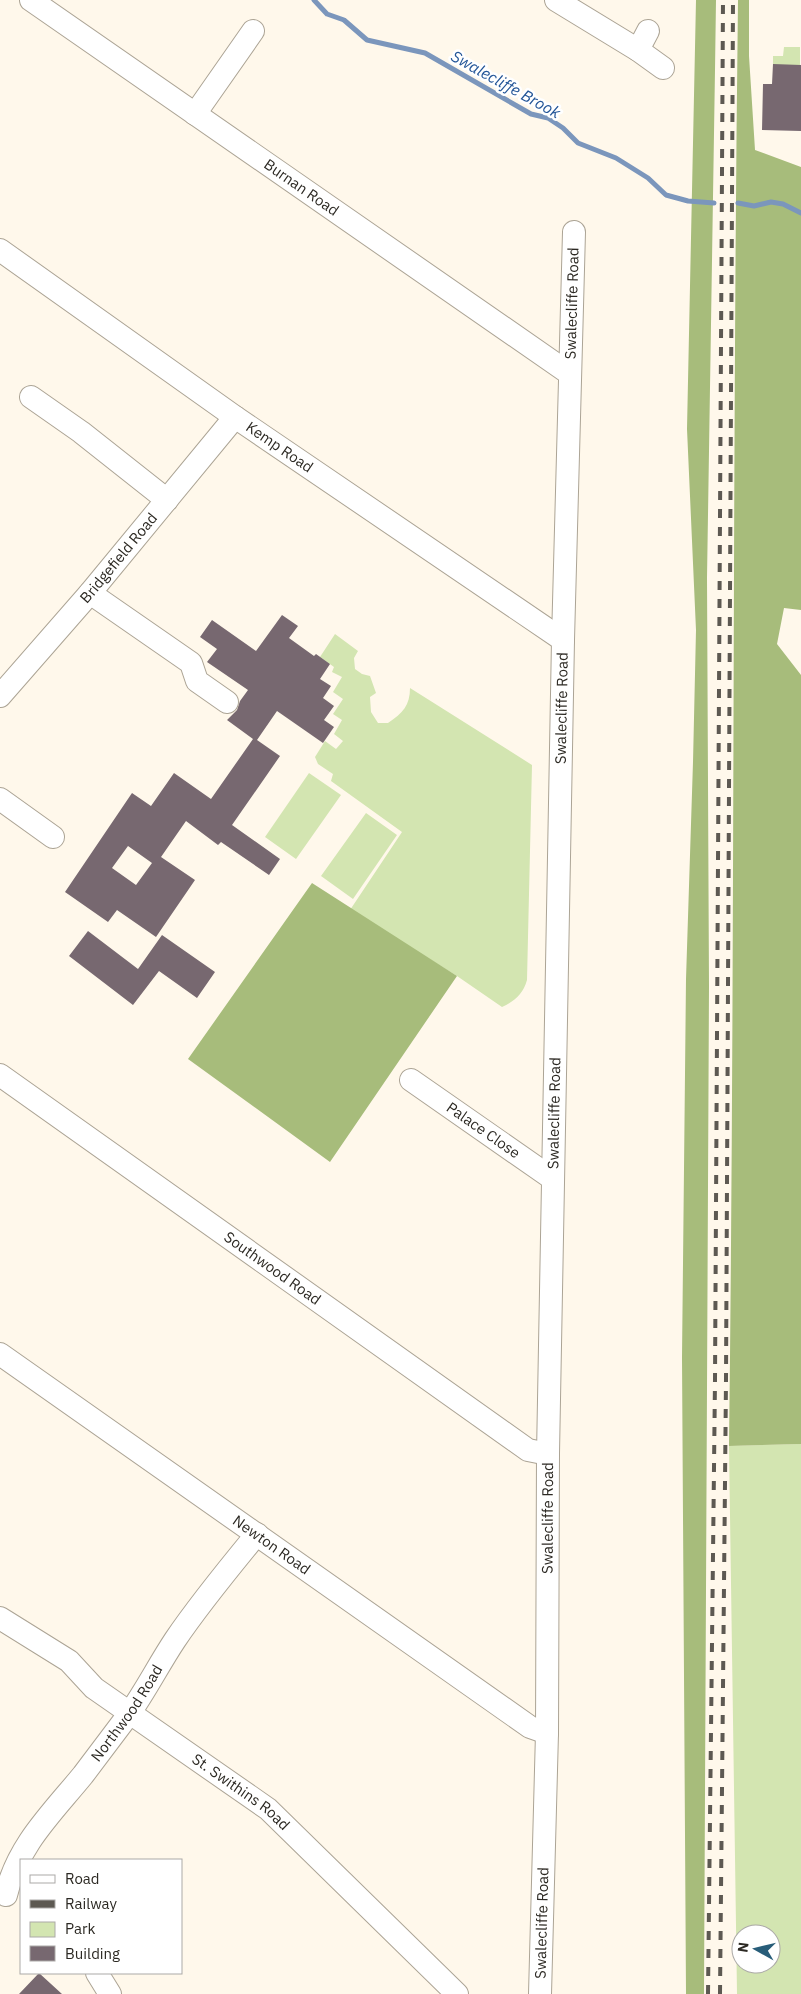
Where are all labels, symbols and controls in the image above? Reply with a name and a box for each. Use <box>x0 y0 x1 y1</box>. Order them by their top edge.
water label: Swalecliffe Brook <box>448 46 565 123</box>
street label: Burnan Road <box>260 155 343 220</box>
street label: Swalecliffe Road <box>561 247 583 360</box>
street label: Kemp Road <box>242 417 317 476</box>
street label: Bridgefield Road <box>76 509 161 607</box>
street label: Swalecliffe Road <box>551 652 572 764</box>
street label: Swalecliffe Road <box>543 1057 564 1169</box>
street label: Palace Close <box>443 1098 524 1162</box>
street label: Southwood Road <box>220 1227 325 1309</box>
street label: Swalecliffe Road <box>538 1462 557 1574</box>
street label: Newton Road <box>229 1511 314 1578</box>
street label: Northwood Road <box>87 1661 166 1765</box>
street label: St. Swithins Road <box>188 1749 294 1834</box>
legend <box>20 1859 182 1974</box>
street label: Swalecliffe Road <box>530 1867 552 1979</box>
text: Road <box>65 1869 100 1888</box>
text: Railway <box>65 1894 118 1913</box>
text: Park <box>65 1919 95 1938</box>
north arrow <box>731 1924 781 1974</box>
text: N <box>734 1941 753 1953</box>
text: Building <box>65 1944 120 1963</box>

